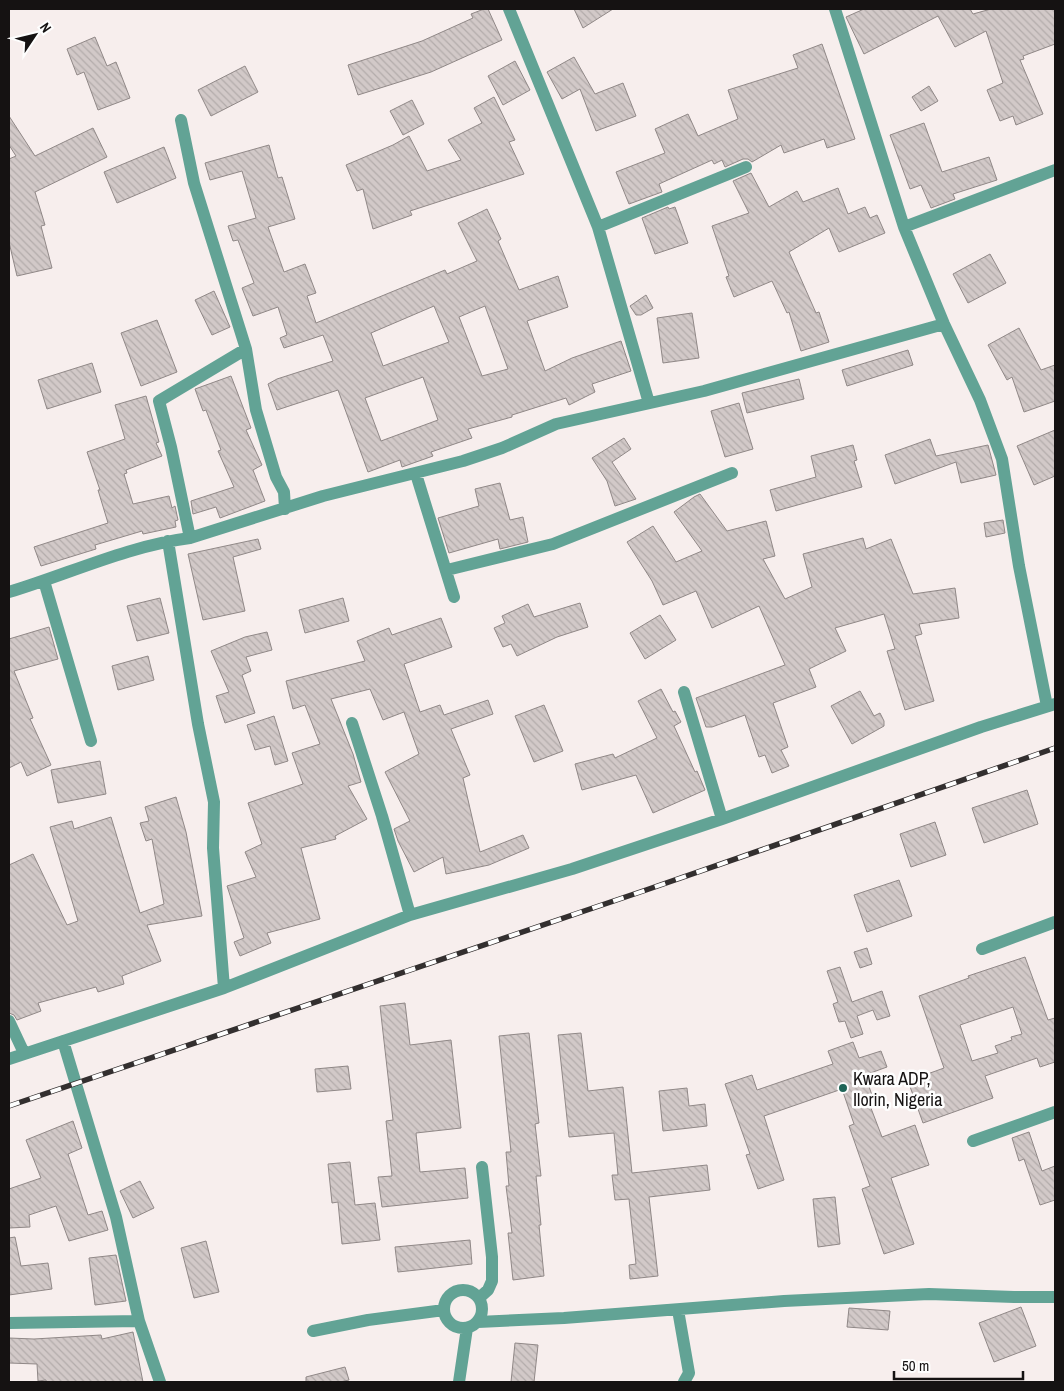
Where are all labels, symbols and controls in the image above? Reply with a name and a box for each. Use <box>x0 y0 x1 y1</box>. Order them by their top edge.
north arrow <box>10 10 60 60</box>
text: N <box>36 19 55 36</box>
place label: Kwara ADP, Ilorin, Nigeria <box>853 1066 942 1112</box>
marker: Kwara ADP, Ilorin, Nigeria <box>837 1082 849 1094</box>
scale bar <box>894 1348 1023 1380</box>
text: 50 m <box>902 1355 929 1376</box>

